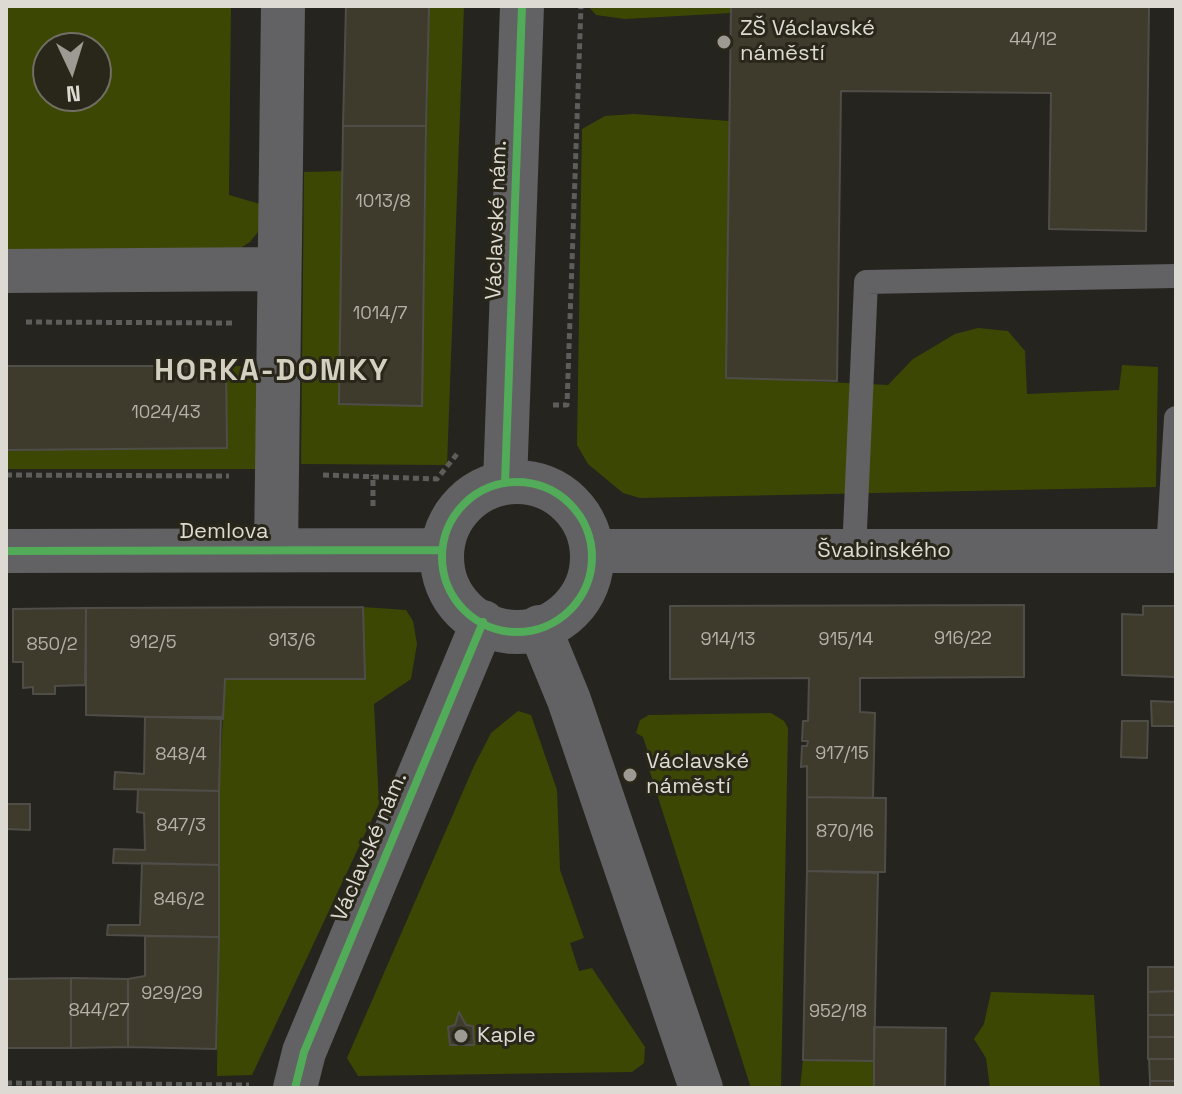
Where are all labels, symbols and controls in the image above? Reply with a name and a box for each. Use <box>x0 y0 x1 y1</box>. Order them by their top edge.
place label: ZŠ Václavské náměstí <box>740 16 875 68</box>
house number: 44/12 <box>1009 29 1057 51</box>
north arrow <box>32 32 112 112</box>
marker: ZŠ Václavské náměstí <box>715 33 733 51</box>
text: N <box>65 79 82 108</box>
street label: Václavské nám. <box>481 140 513 300</box>
house number: 1013/8 <box>355 191 411 213</box>
house number: 1014/7 <box>353 303 407 325</box>
district label: HORKA-DOMKY <box>154 354 390 390</box>
house number: 1024/43 <box>131 402 201 424</box>
street label: Demlova <box>179 519 269 545</box>
street label: Švabinského <box>817 538 951 564</box>
house number: 916/22 <box>934 628 992 650</box>
house number: 914/13 <box>701 629 755 651</box>
house number: 915/14 <box>819 629 873 651</box>
house number: 913/6 <box>268 630 316 652</box>
house number: 912/5 <box>130 632 176 654</box>
house number: 850/2 <box>26 634 78 656</box>
house number: 917/15 <box>815 743 869 765</box>
house number: 848/4 <box>155 744 207 766</box>
place label: Václavské náměstí <box>646 749 749 800</box>
marker: Václavské náměstí <box>621 766 639 784</box>
street label: Václavské nám. <box>327 768 413 926</box>
house number: 847/3 <box>156 815 206 837</box>
house number: 870/16 <box>816 821 874 843</box>
house number: 846/2 <box>154 889 204 911</box>
house number: 929/29 <box>141 983 203 1005</box>
house number: 844/27 <box>68 1000 130 1022</box>
house number: 952/18 <box>809 1001 867 1023</box>
place label: Kaple <box>477 1023 536 1049</box>
marker: Kaple <box>452 1027 470 1045</box>

